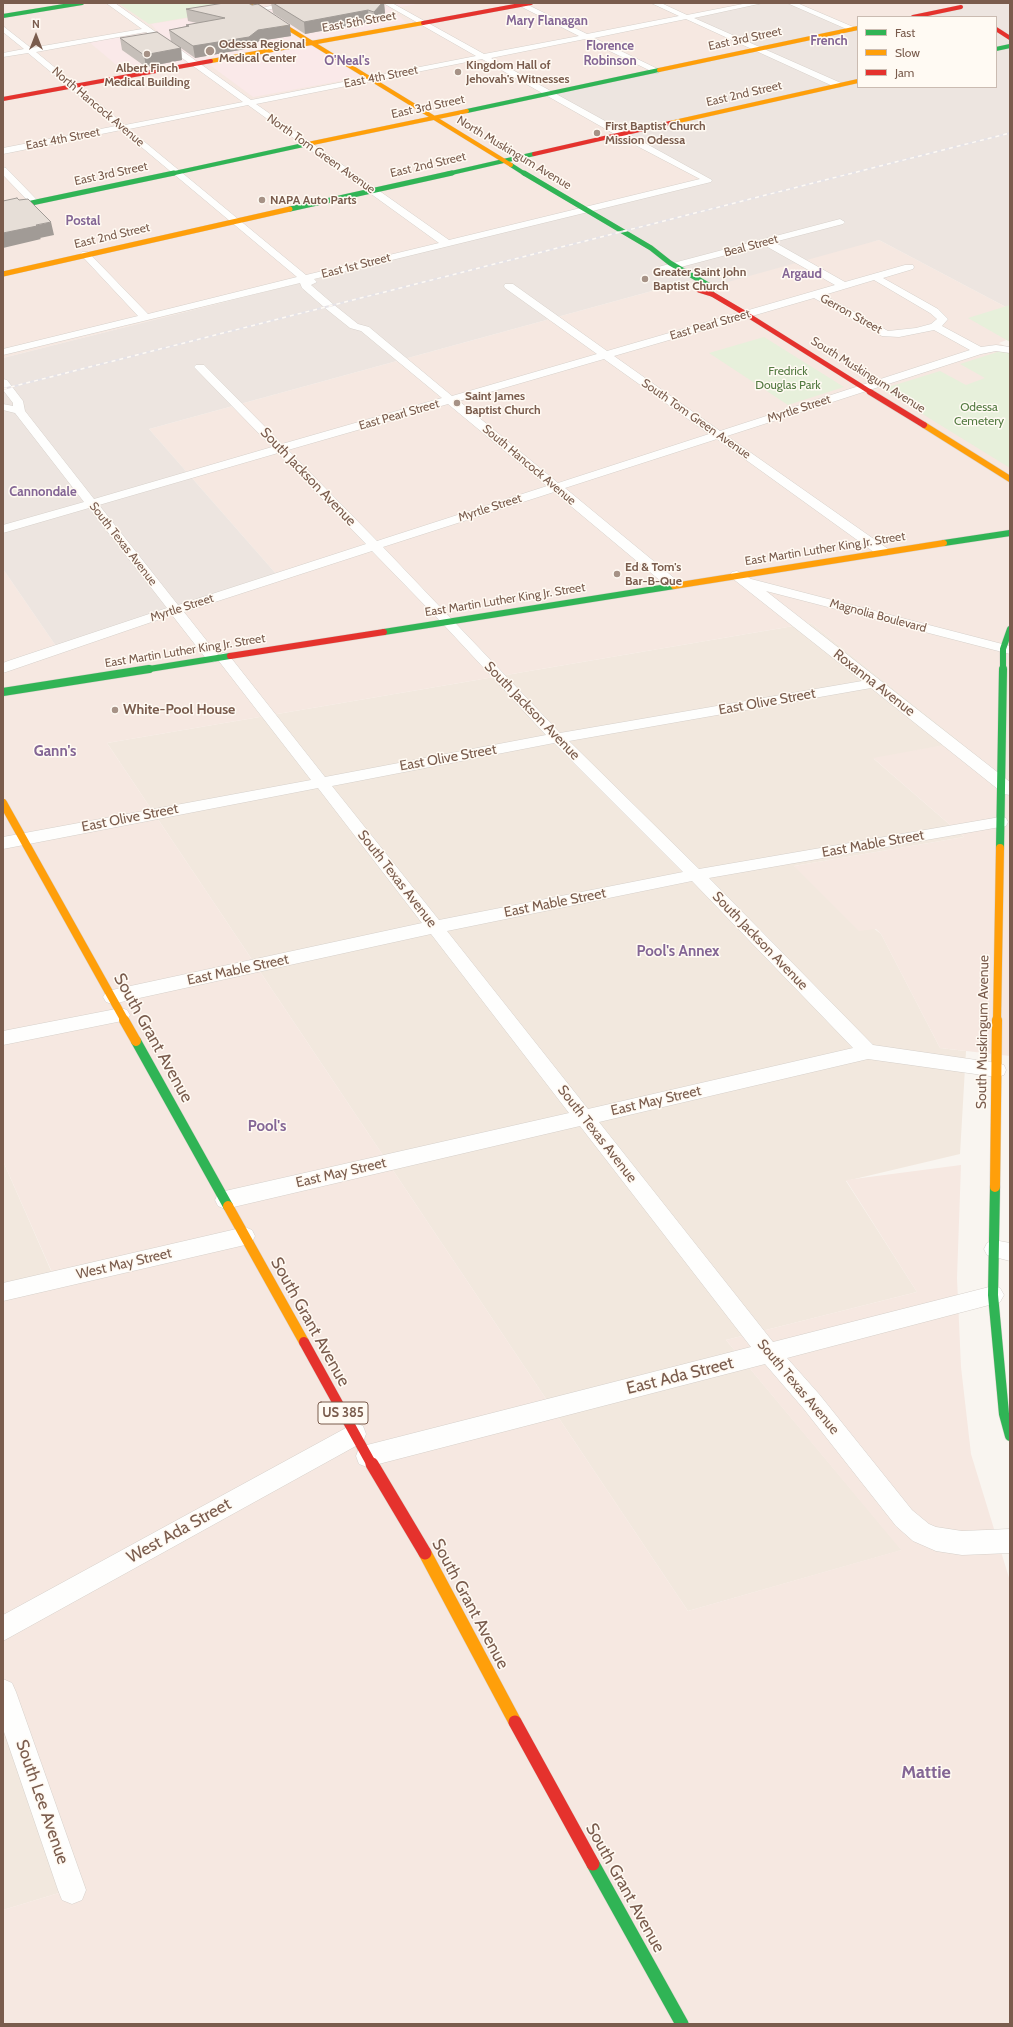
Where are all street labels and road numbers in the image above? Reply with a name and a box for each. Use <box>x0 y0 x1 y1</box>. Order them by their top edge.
street label: East 5th Street <box>321 8 397 36</box>
street label: East 3rd Street <box>707 24 783 54</box>
street label: East 4th Street <box>343 63 419 91</box>
street label: North Hancock Avenue <box>49 64 147 150</box>
street label: East 2nd Street <box>705 78 783 110</box>
street label: East 3rd Street <box>390 92 466 122</box>
street label: North Tom Green Avenue <box>264 111 378 197</box>
street label: North Muskingum Avenue <box>454 113 574 193</box>
street label: East 4th Street <box>25 125 101 153</box>
street label: East 2nd Street <box>389 149 467 181</box>
street label: East 3rd Street <box>73 159 149 189</box>
street label: East 2nd Street <box>73 220 151 252</box>
street label: Beal Street <box>722 232 780 260</box>
street label: East 1st Street <box>320 250 392 282</box>
street label: Gerron Street <box>818 291 884 337</box>
street label: East Pearl Street <box>668 307 752 343</box>
street label: South Muskingum Avenue <box>808 334 928 416</box>
street label: South Tom Green Avenue <box>639 376 753 462</box>
street label: Myrtle Street <box>765 392 833 426</box>
street label: East Pearl Street <box>357 397 441 433</box>
street label: South Hancock Avenue <box>479 422 579 508</box>
street label: South Jackson Avenue <box>257 424 359 530</box>
street label: Myrtle Street <box>456 491 524 525</box>
street label: South Texas Avenue <box>86 499 160 589</box>
street label: East Martin Luther King Jr. Street <box>744 529 906 569</box>
street label: East Martin Luther King Jr. Street <box>424 580 586 620</box>
street label: Myrtle Street <box>148 591 216 625</box>
street label: Magnolia Boulevard <box>828 596 928 636</box>
street label: East Martin Luther King Jr. Street <box>104 631 266 671</box>
street label: Roxanna Avenue <box>830 646 918 720</box>
street label: South Jackson Avenue <box>481 658 583 764</box>
street label: East Olive Street <box>717 685 817 719</box>
street label: East Olive Street <box>398 741 498 775</box>
street label: East Olive Street <box>80 800 180 836</box>
street label: South Texas Avenue <box>354 827 440 931</box>
street label: East Mable Street <box>821 827 925 861</box>
street label: East Mable Street <box>503 885 607 921</box>
street label: South Jackson Avenue <box>709 888 811 994</box>
street label: East Mable Street <box>186 951 290 989</box>
street label: South Muskingum Avenue <box>973 955 993 1109</box>
street label: South Grant Avenue <box>109 970 197 1106</box>
street label: South Texas Avenue <box>554 1082 640 1186</box>
street label: East May Street <box>609 1082 703 1120</box>
street label: East May Street <box>294 1154 388 1192</box>
street label: West May Street <box>75 1245 173 1283</box>
street label: South Grant Avenue <box>266 1254 354 1390</box>
street label: South Texas Avenue <box>753 1336 843 1438</box>
street label: East Ada Street <box>624 1353 736 1399</box>
road number: US 385 <box>318 1402 368 1424</box>
street label: West Ada Street <box>123 1494 235 1568</box>
street label: South Grant Avenue <box>427 1535 513 1673</box>
street label: South Lee Avenue <box>11 1737 73 1867</box>
street label: South Grant Avenue <box>581 1820 669 1956</box>

